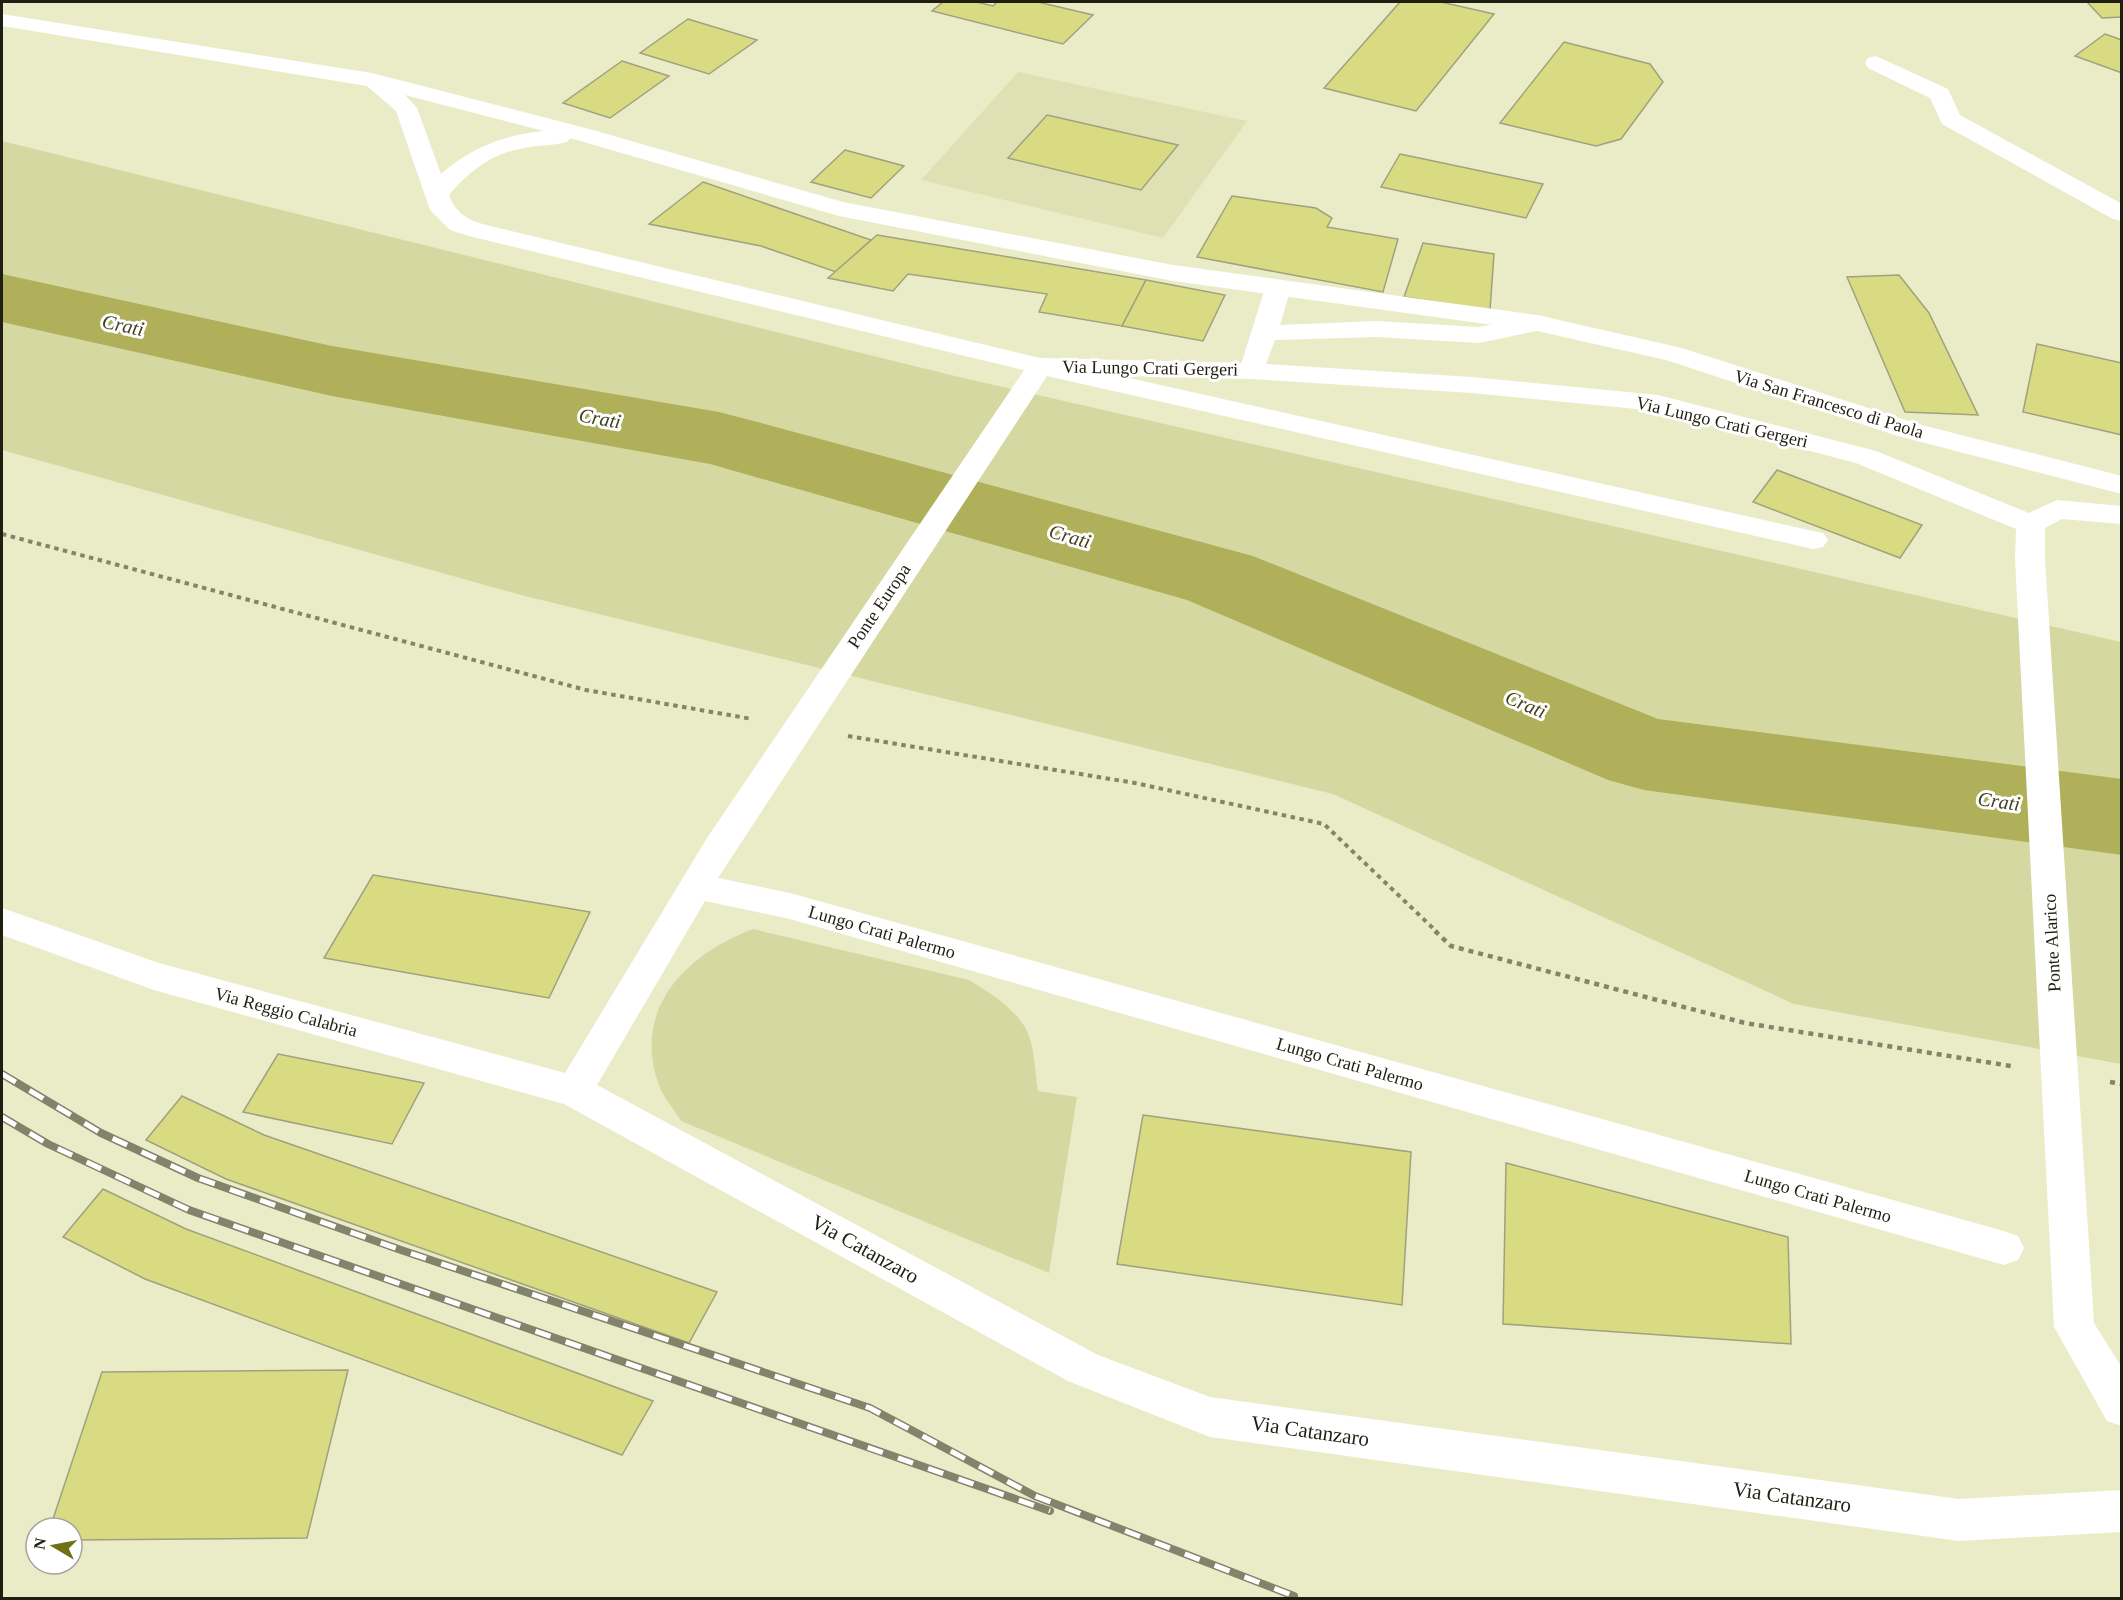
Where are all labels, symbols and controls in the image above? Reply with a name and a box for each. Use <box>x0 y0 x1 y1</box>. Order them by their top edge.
water label: Crati <box>100 310 146 340</box>
street label: Via Lungo Crati Gergeri <box>1062 356 1238 380</box>
street label: Via San Francesco di Paola <box>1732 366 1926 442</box>
street label: Via Lungo Crati Gergeri <box>1634 392 1810 452</box>
water label: Crati <box>577 403 623 433</box>
water label: Crati <box>1047 520 1093 552</box>
street label: Ponte Europa <box>843 560 915 652</box>
water label: Crati <box>1502 686 1550 722</box>
water label: Crati <box>1977 787 2021 815</box>
street label: Ponte Alarico <box>2039 893 2065 993</box>
street label: Lungo Crati Palermo <box>806 901 958 963</box>
street label: Via Reggio Calabria <box>212 983 360 1041</box>
street label: Lungo Crati Palermo <box>1274 1033 1426 1095</box>
street label: Lungo Crati Palermo <box>1742 1165 1894 1227</box>
street label: Via Catanzaro <box>807 1210 923 1288</box>
street label: Via Catanzaro <box>1249 1411 1371 1451</box>
street label: Via Catanzaro <box>1731 1477 1853 1517</box>
north arrow <box>24 1516 84 1576</box>
text: N <box>30 1536 49 1551</box>

